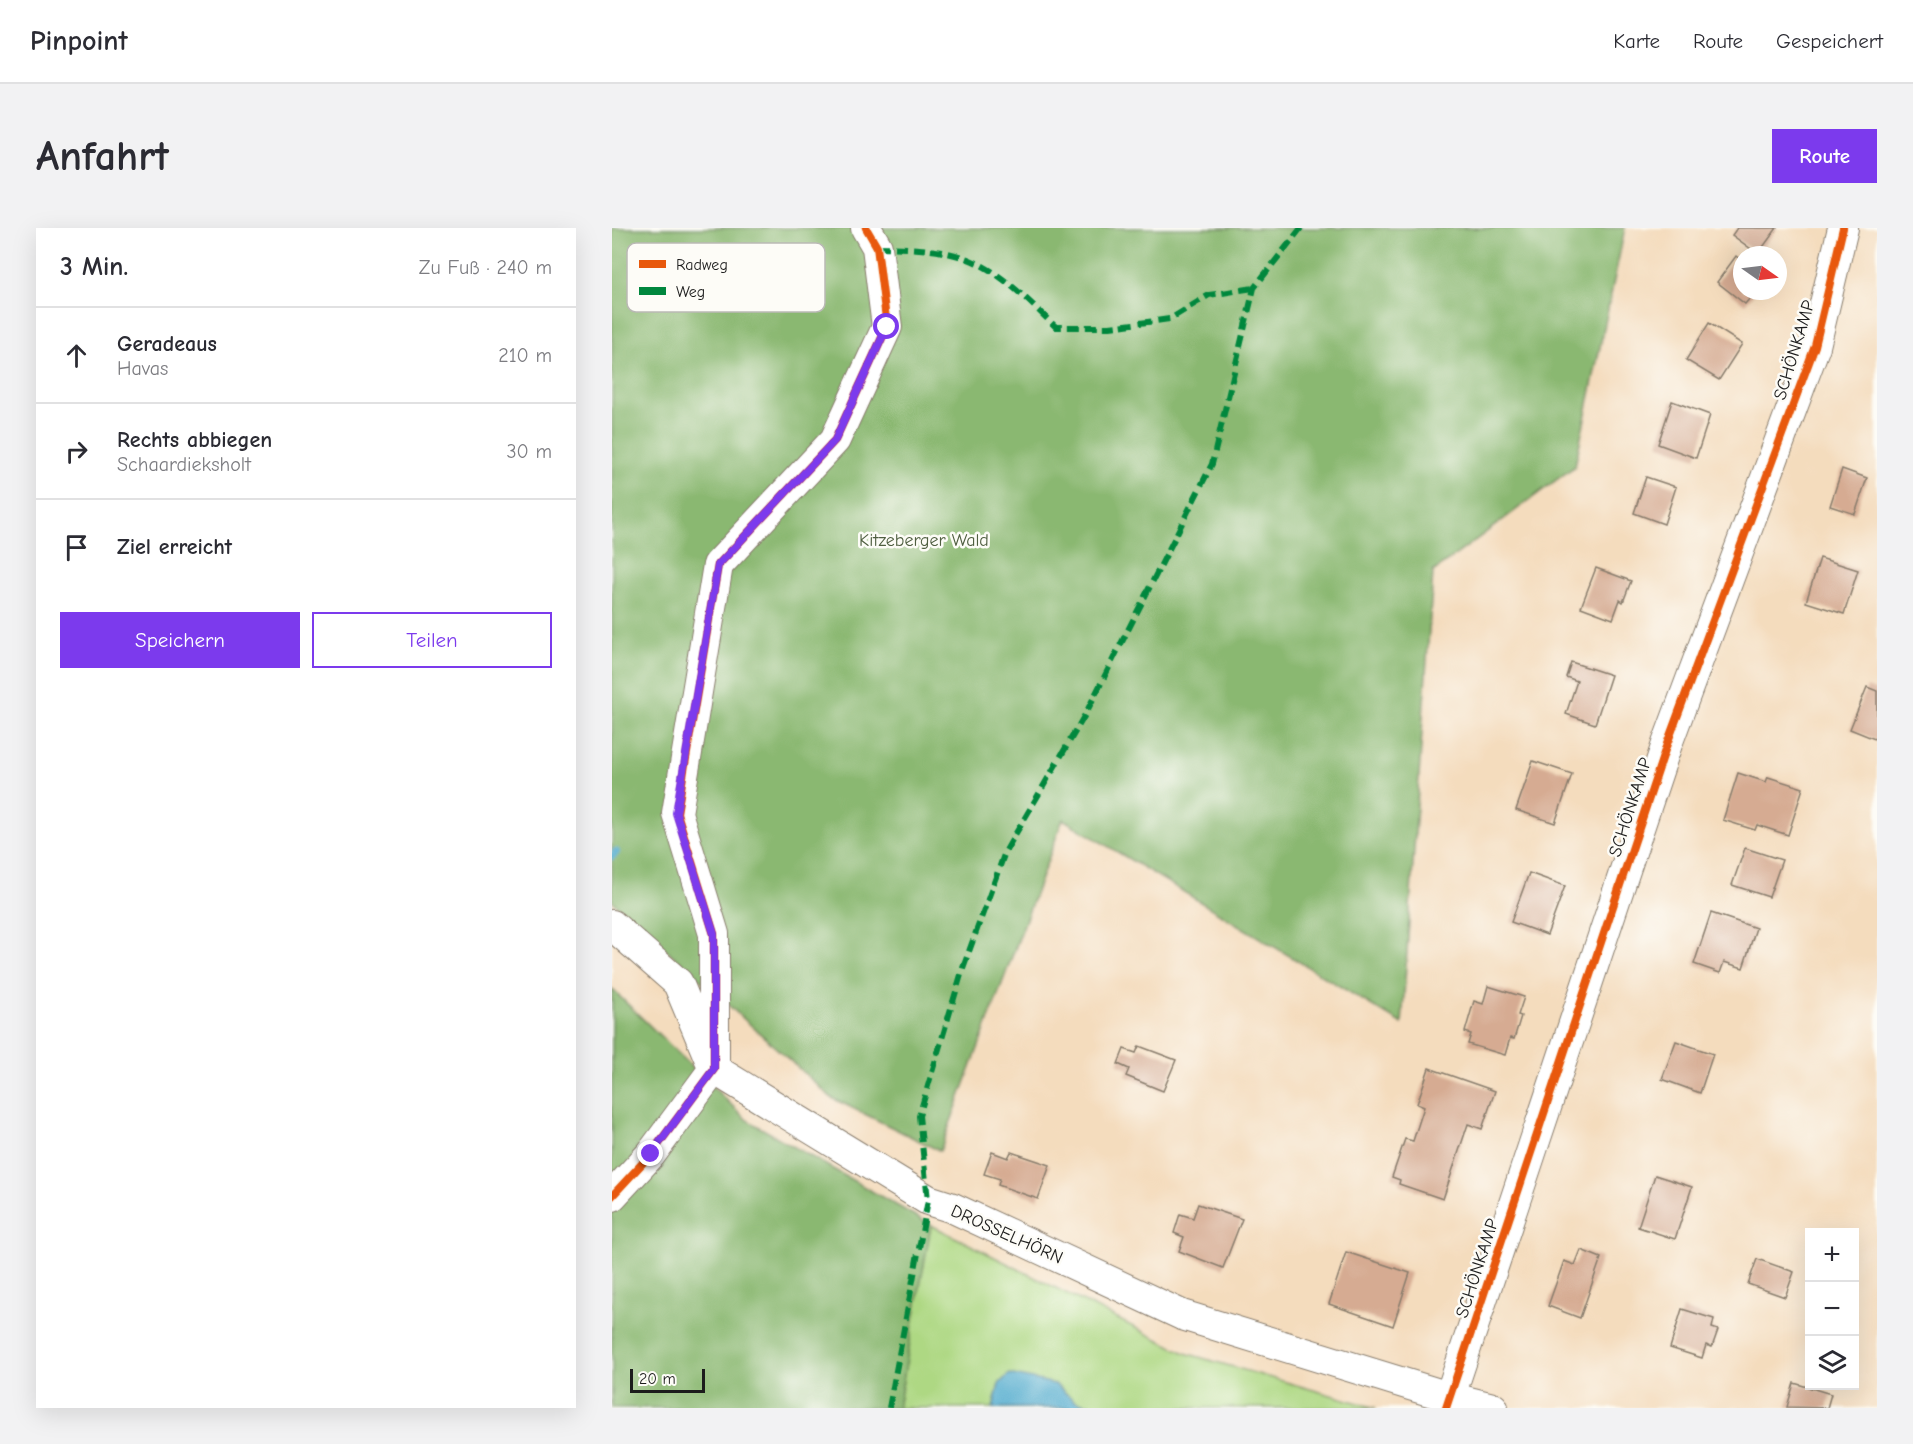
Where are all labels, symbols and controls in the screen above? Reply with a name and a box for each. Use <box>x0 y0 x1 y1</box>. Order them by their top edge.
text: Pinpoint <box>30 25 128 57</box>
text: Karte <box>1613 29 1660 53</box>
text: Route <box>1693 29 1743 53</box>
text: Gespeichert <box>1776 29 1883 53</box>
button: Route <box>1772 129 1877 183</box>
text: Anfahrt <box>36 132 169 181</box>
legend <box>627 243 825 312</box>
north arrow <box>1733 246 1787 300</box>
text: 3 Min. <box>60 252 128 282</box>
text: Zu Fuß · 240 m <box>419 256 552 279</box>
text: Radweg <box>676 256 728 274</box>
text: Weg <box>676 283 705 301</box>
street label: SCHÖNKAMP <box>1769 298 1820 403</box>
route start <box>873 313 899 339</box>
text: Geradeaus <box>117 331 217 357</box>
icon: ahead <box>60 339 93 372</box>
text: 210 m <box>498 344 552 367</box>
text: Havas <box>117 357 168 380</box>
text: Rechts abbiegen <box>117 427 272 453</box>
icon: right <box>60 435 93 468</box>
text: 30 m <box>506 440 552 463</box>
text: Schaardieksholt <box>117 453 251 476</box>
park label: Kitzeberger Wald <box>859 530 989 551</box>
icon: arrive <box>60 531 93 564</box>
text: Ziel erreicht <box>117 534 232 560</box>
button: Speichern <box>60 612 300 668</box>
button: Teilen <box>312 612 552 668</box>
street label: SCHÖNKAMP <box>1605 755 1656 859</box>
route end <box>637 1140 663 1166</box>
street label: DROSSELHÖRN <box>947 1200 1066 1269</box>
street label: SCHÖNKAMP <box>1452 1216 1503 1320</box>
map controls <box>1805 1228 1859 1390</box>
button: + <box>1805 1228 1859 1282</box>
button: − <box>1805 1282 1859 1336</box>
button: layers <box>1805 1336 1859 1390</box>
scale bar <box>630 1366 705 1394</box>
text: 20 m <box>639 1370 676 1388</box>

